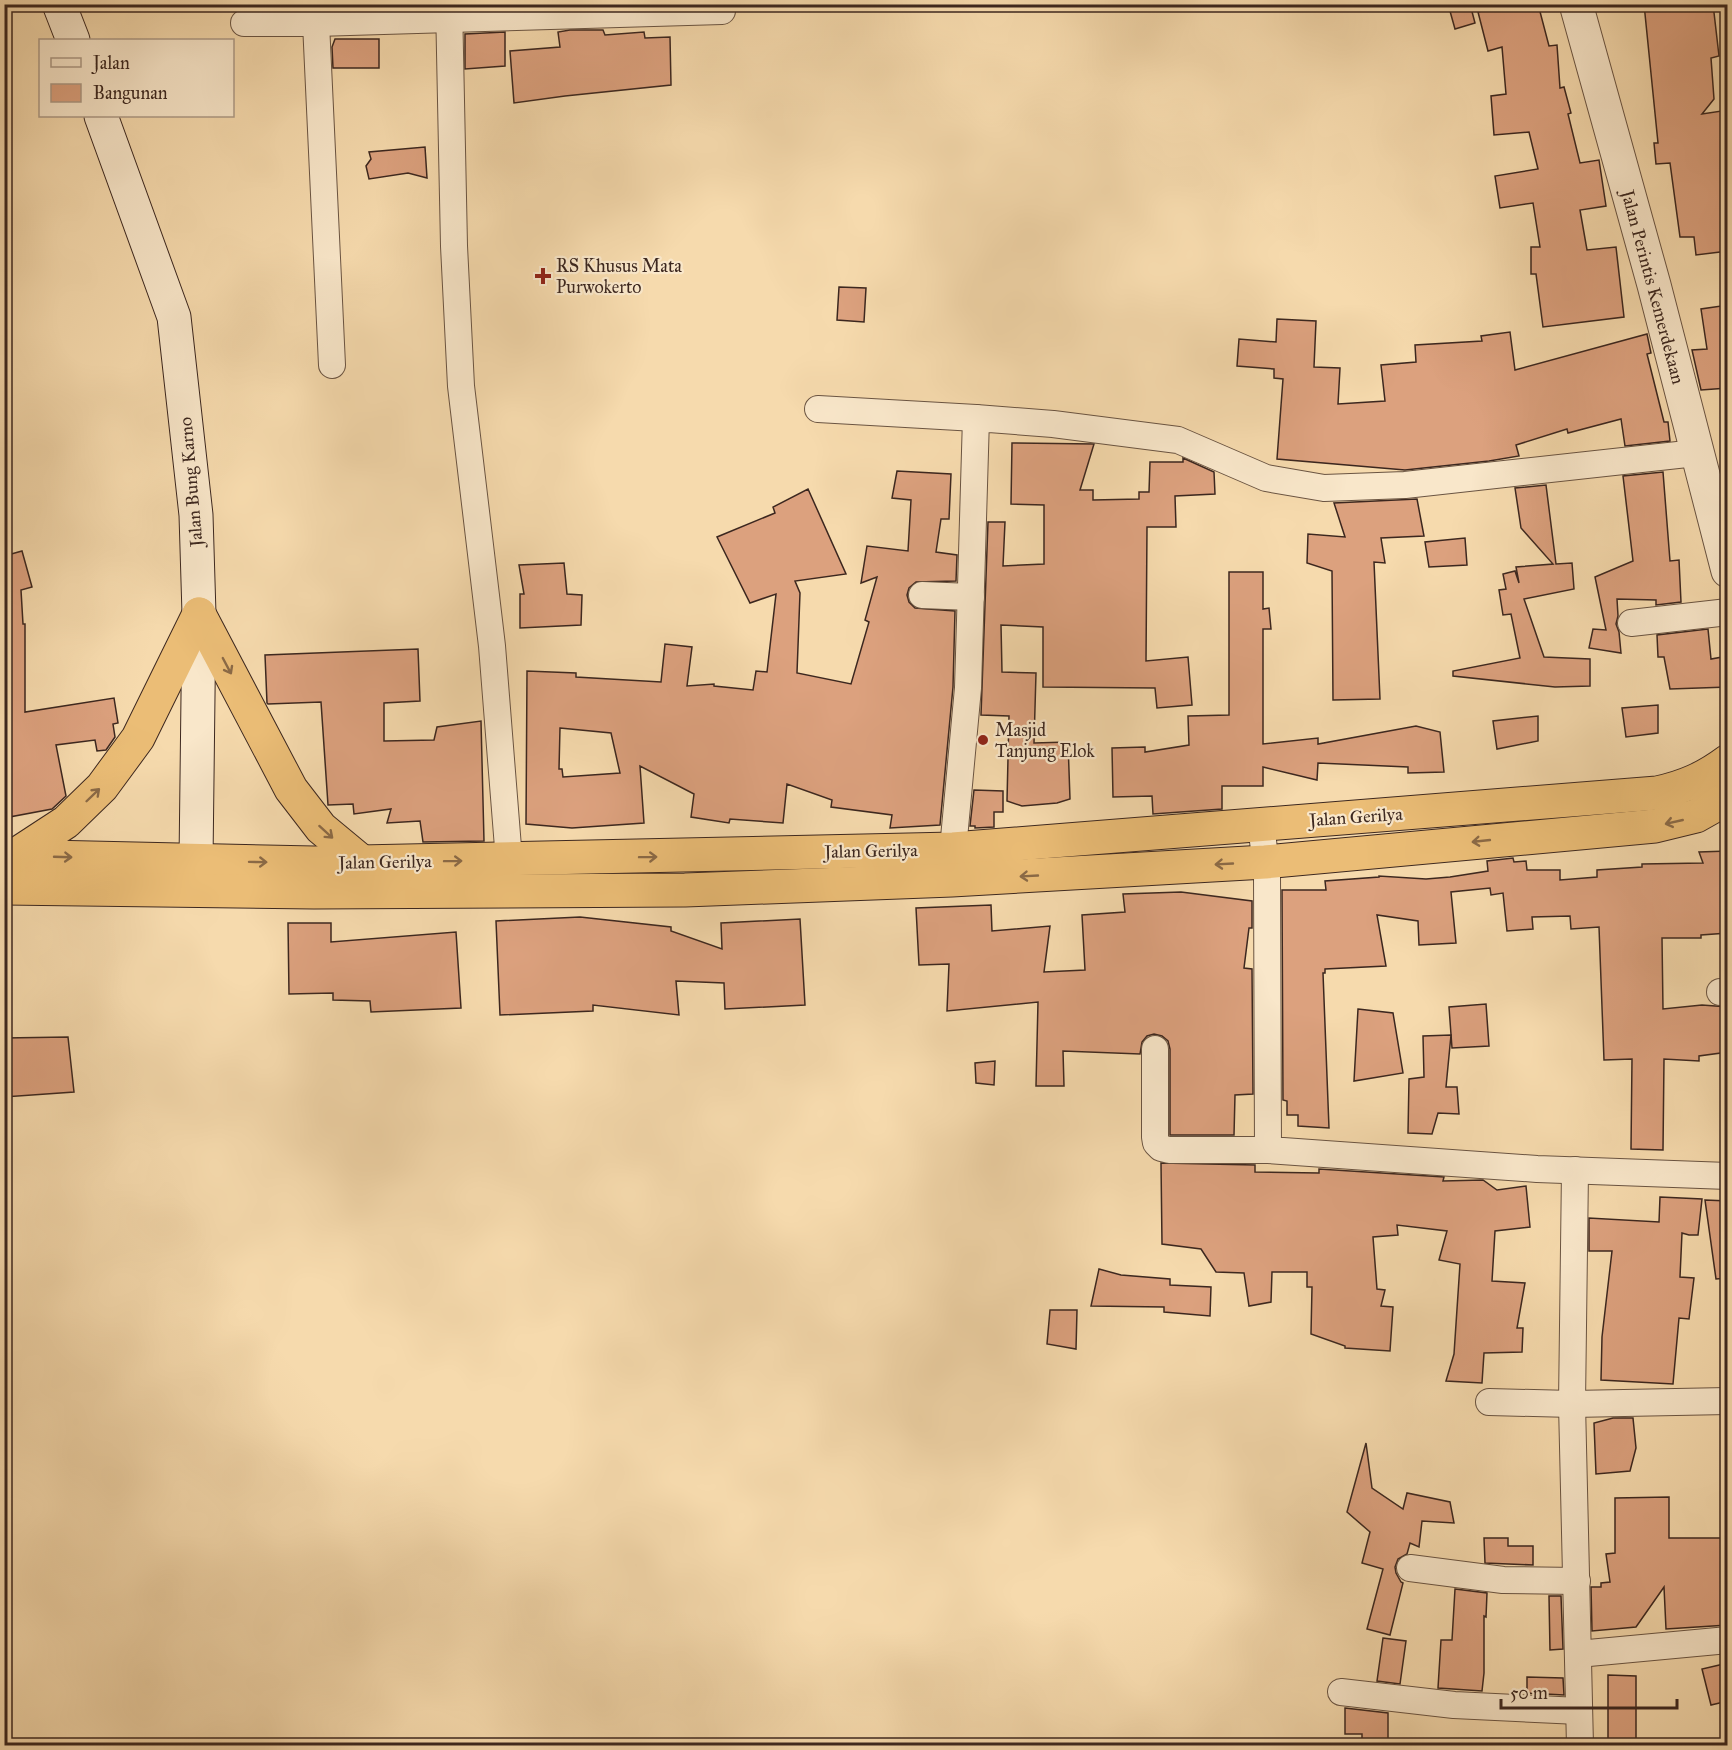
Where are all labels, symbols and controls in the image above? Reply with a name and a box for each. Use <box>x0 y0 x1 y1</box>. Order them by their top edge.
legend <box>39 39 234 117</box>
text: Jalan <box>91 52 130 75</box>
text: Bangunan <box>93 82 168 105</box>
street label: Jalan Perintis Kemerdekaan <box>1615 186 1690 387</box>
place label: RS Khusus Mata Purwokerto <box>556 255 682 298</box>
marker: RS Khusus Mata Purwokerto <box>534 267 552 285</box>
street label: Jalan Bung Karno <box>174 416 209 550</box>
one-way arrow <box>221 656 233 674</box>
place label: Masjid Tanjung Elok <box>995 719 1095 763</box>
marker: Masjid Tanjung Elok <box>976 733 990 747</box>
one-way arrow <box>86 788 101 803</box>
street label: Jalan Gerilya <box>1307 803 1404 832</box>
one-way arrow <box>1665 817 1685 828</box>
one-way arrow <box>319 825 334 839</box>
one-way arrow <box>1471 836 1491 847</box>
street label: Jalan Gerilya <box>822 839 918 864</box>
street label: Jalan Gerilya <box>336 850 432 875</box>
one-way arrow <box>637 851 657 863</box>
one-way arrow <box>52 852 72 863</box>
one-way arrow <box>442 855 462 866</box>
one-way arrow <box>247 856 267 868</box>
one-way arrow <box>1214 859 1234 870</box>
one-way arrow <box>1019 870 1039 881</box>
scale bar <box>1501 1672 1676 1710</box>
text: 50 m <box>1510 1682 1548 1704</box>

